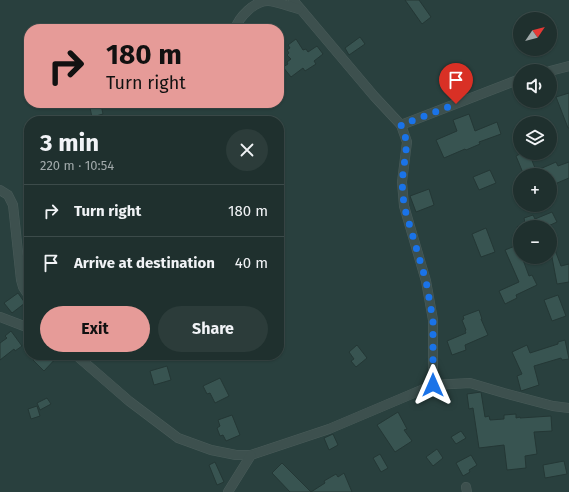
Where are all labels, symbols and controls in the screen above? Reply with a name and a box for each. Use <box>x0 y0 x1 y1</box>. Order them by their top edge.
north arrow <box>513 12 557 56</box>
map controls <box>513 12 557 264</box>
text: 180 m <box>106 38 182 71</box>
icon: right <box>40 40 92 92</box>
pin <box>439 63 473 104</box>
button: sound <box>513 64 557 108</box>
icon: arrive <box>445 69 467 91</box>
text: Turn right <box>106 72 186 94</box>
button: layers <box>513 116 557 160</box>
text: 3 min <box>40 129 99 157</box>
button: close <box>226 129 268 171</box>
text: 220 m · 10:54 <box>40 158 114 173</box>
button: + <box>513 168 557 212</box>
icon: right <box>40 200 62 222</box>
text: Turn right <box>74 202 141 220</box>
text: 180 m <box>228 202 268 220</box>
button: − <box>513 220 557 264</box>
icon: arrive <box>40 252 62 274</box>
text: Arrive at destination <box>74 254 215 272</box>
text: 40 m <box>235 254 268 272</box>
button: Exit <box>40 306 150 352</box>
button: Share <box>158 306 268 352</box>
position arrow <box>412 364 454 406</box>

